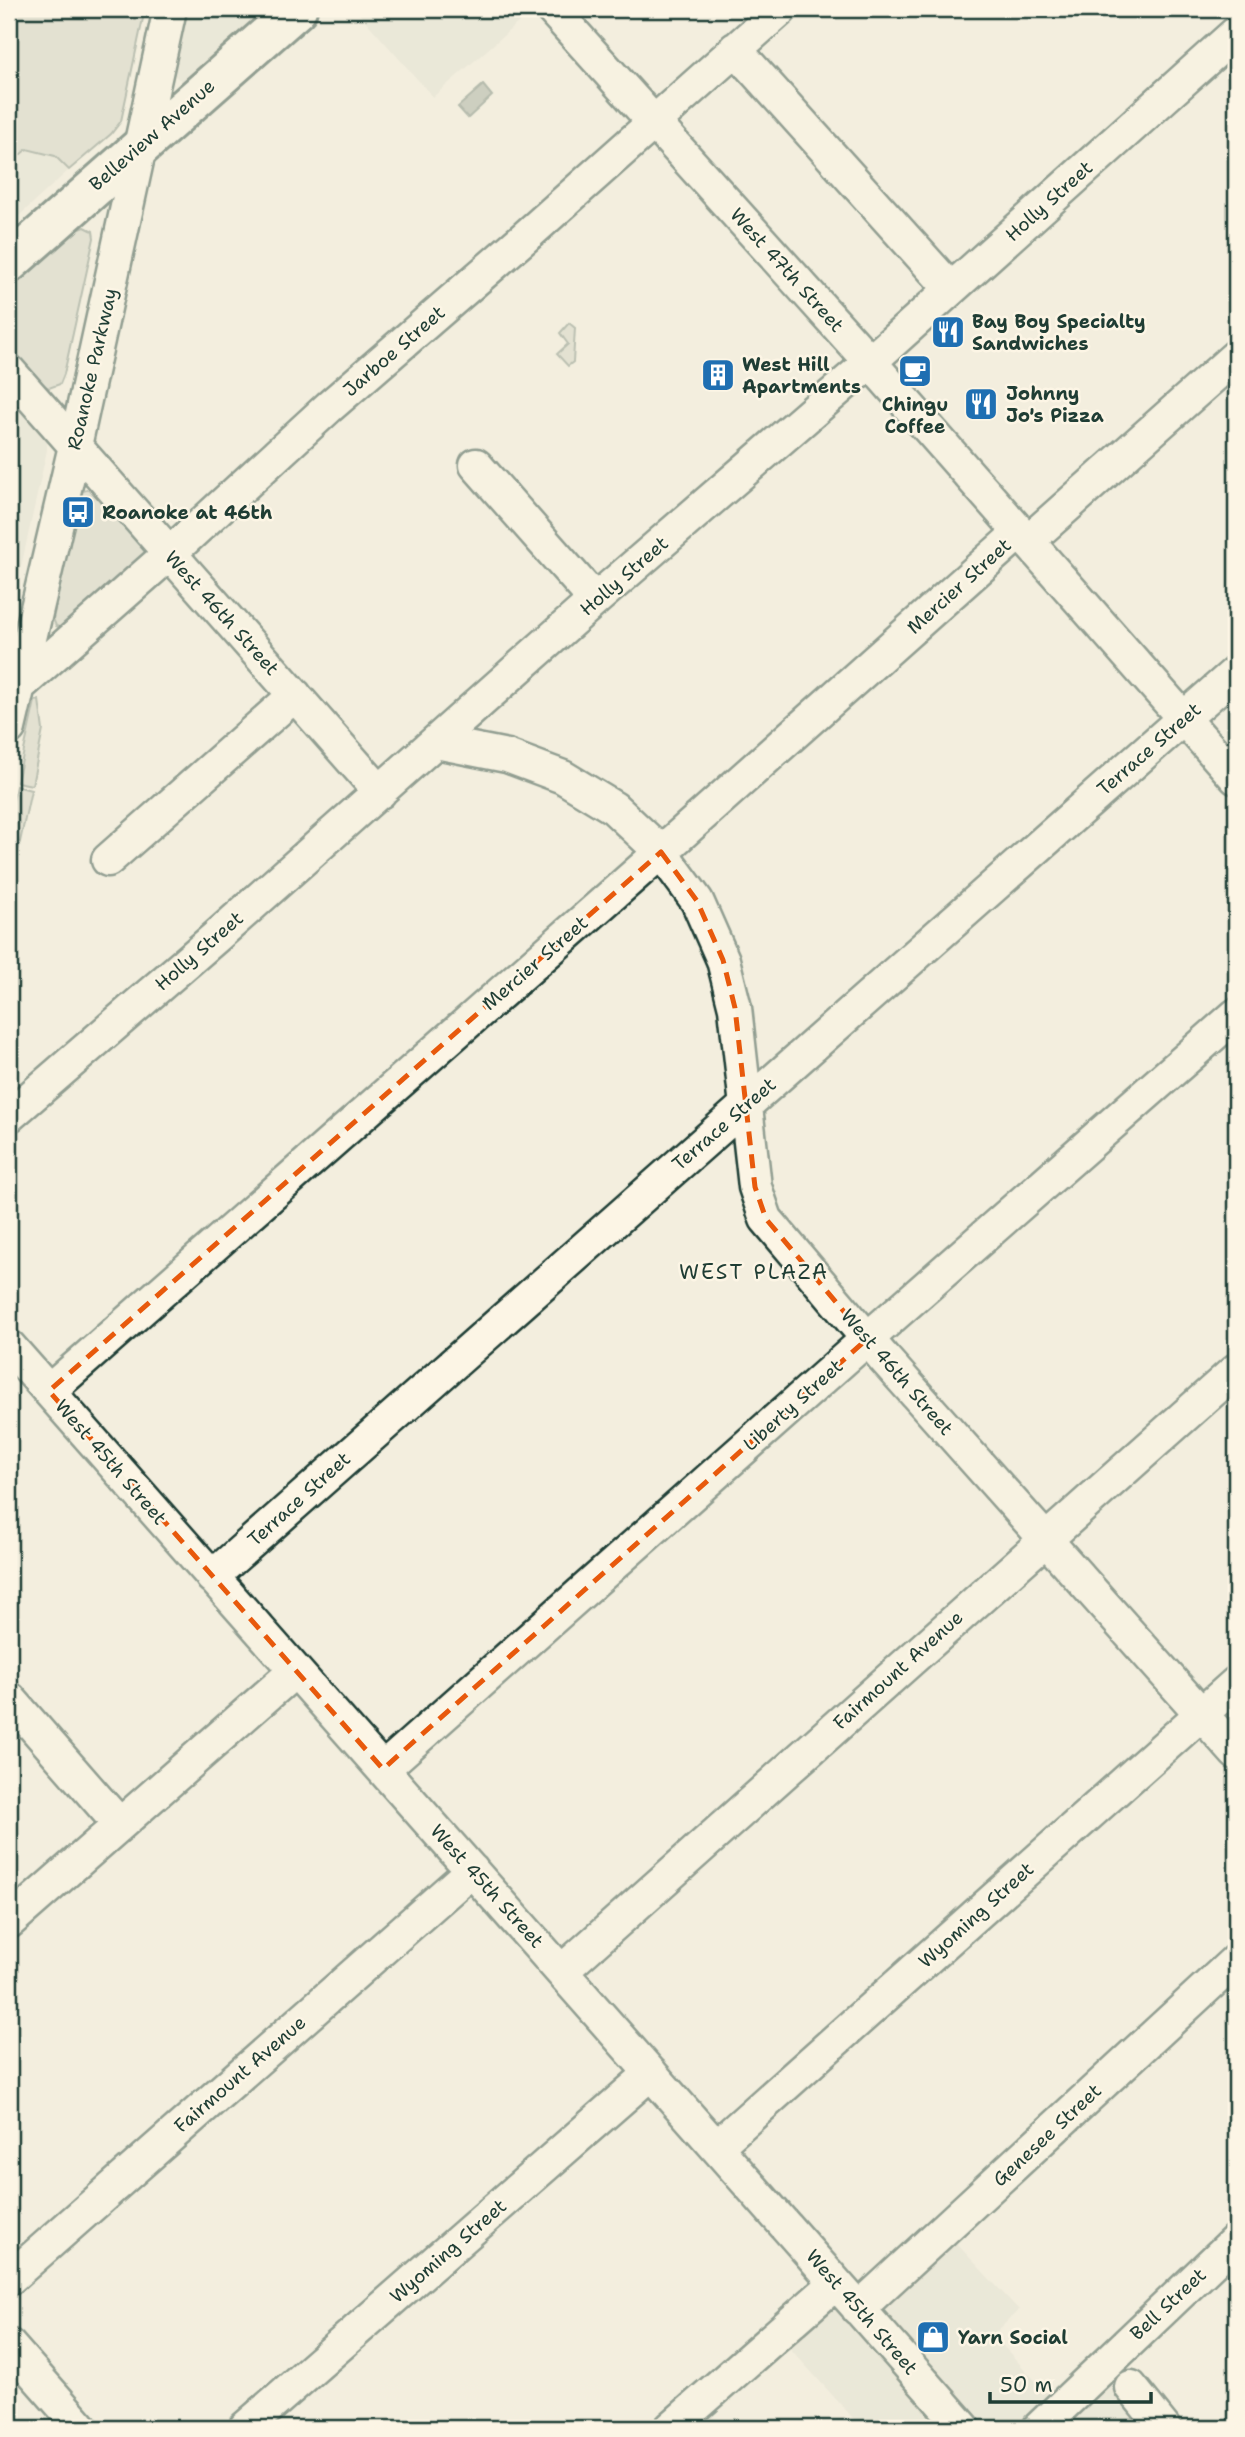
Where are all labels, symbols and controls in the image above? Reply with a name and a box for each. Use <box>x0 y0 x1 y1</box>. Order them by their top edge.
street label: Belleview Avenue <box>84 73 220 197</box>
street label: Holly Street <box>1000 155 1098 247</box>
street label: West 47th Street <box>724 203 850 337</box>
street label: Roanoke Parkway <box>61 286 123 452</box>
street label: Jarboe Street <box>338 300 450 402</box>
place label: Bay Boy Specialty Sandwiches <box>972 309 1146 356</box>
restaurant icon: Bay Boy Specialty Sandwiches <box>929 313 967 351</box>
place label: West Hill Apartments <box>742 352 861 399</box>
cafe icon: Chingu Coffee <box>896 352 934 390</box>
building icon: West Hill Apartments <box>699 356 737 394</box>
place label: Johnny Jo's Pizza <box>1006 381 1104 428</box>
restaurant icon: Johnny Jo's Pizza <box>962 385 1000 423</box>
place label: Chingu Coffee <box>882 392 948 439</box>
bus stop icon: Roanoke at 46th <box>59 493 97 531</box>
place label: Roanoke at 46th <box>102 500 273 525</box>
street label: Holly Street <box>575 531 673 621</box>
street label: Mercier Street <box>902 532 1016 640</box>
street label: West 46th Street <box>159 545 285 681</box>
street label: Terrace Street <box>1092 697 1206 801</box>
street label: Holly Street <box>150 906 248 996</box>
street label: Mercier Street <box>477 910 593 1016</box>
street label: Terrace Street <box>667 1072 781 1176</box>
district label: WEST PLAZA <box>679 1258 829 1286</box>
street label: West 46th Street <box>835 1303 959 1441</box>
street label: Liberty Street <box>738 1353 848 1457</box>
street label: West 45th Street <box>50 1394 172 1530</box>
street label: Terrace Street <box>242 1446 356 1552</box>
street label: Fairmount Avenue <box>828 1605 968 1735</box>
street label: West 45th Street <box>425 1819 549 1953</box>
street label: Wyoming Street <box>913 1857 1039 1973</box>
street label: Fairmount Avenue <box>169 2010 311 2138</box>
street label: Genesee Street <box>987 2078 1107 2192</box>
street label: Wyoming Street <box>384 2193 512 2309</box>
street label: West 45th Street <box>801 2244 923 2380</box>
street label: Bell Street <box>1125 2262 1211 2346</box>
shop icon: Yarn Social <box>914 2318 952 2356</box>
place label: Yarn Social <box>958 2325 1068 2350</box>
scale bar <box>990 2360 1150 2404</box>
text: 50 m <box>1000 2371 1053 2399</box>

